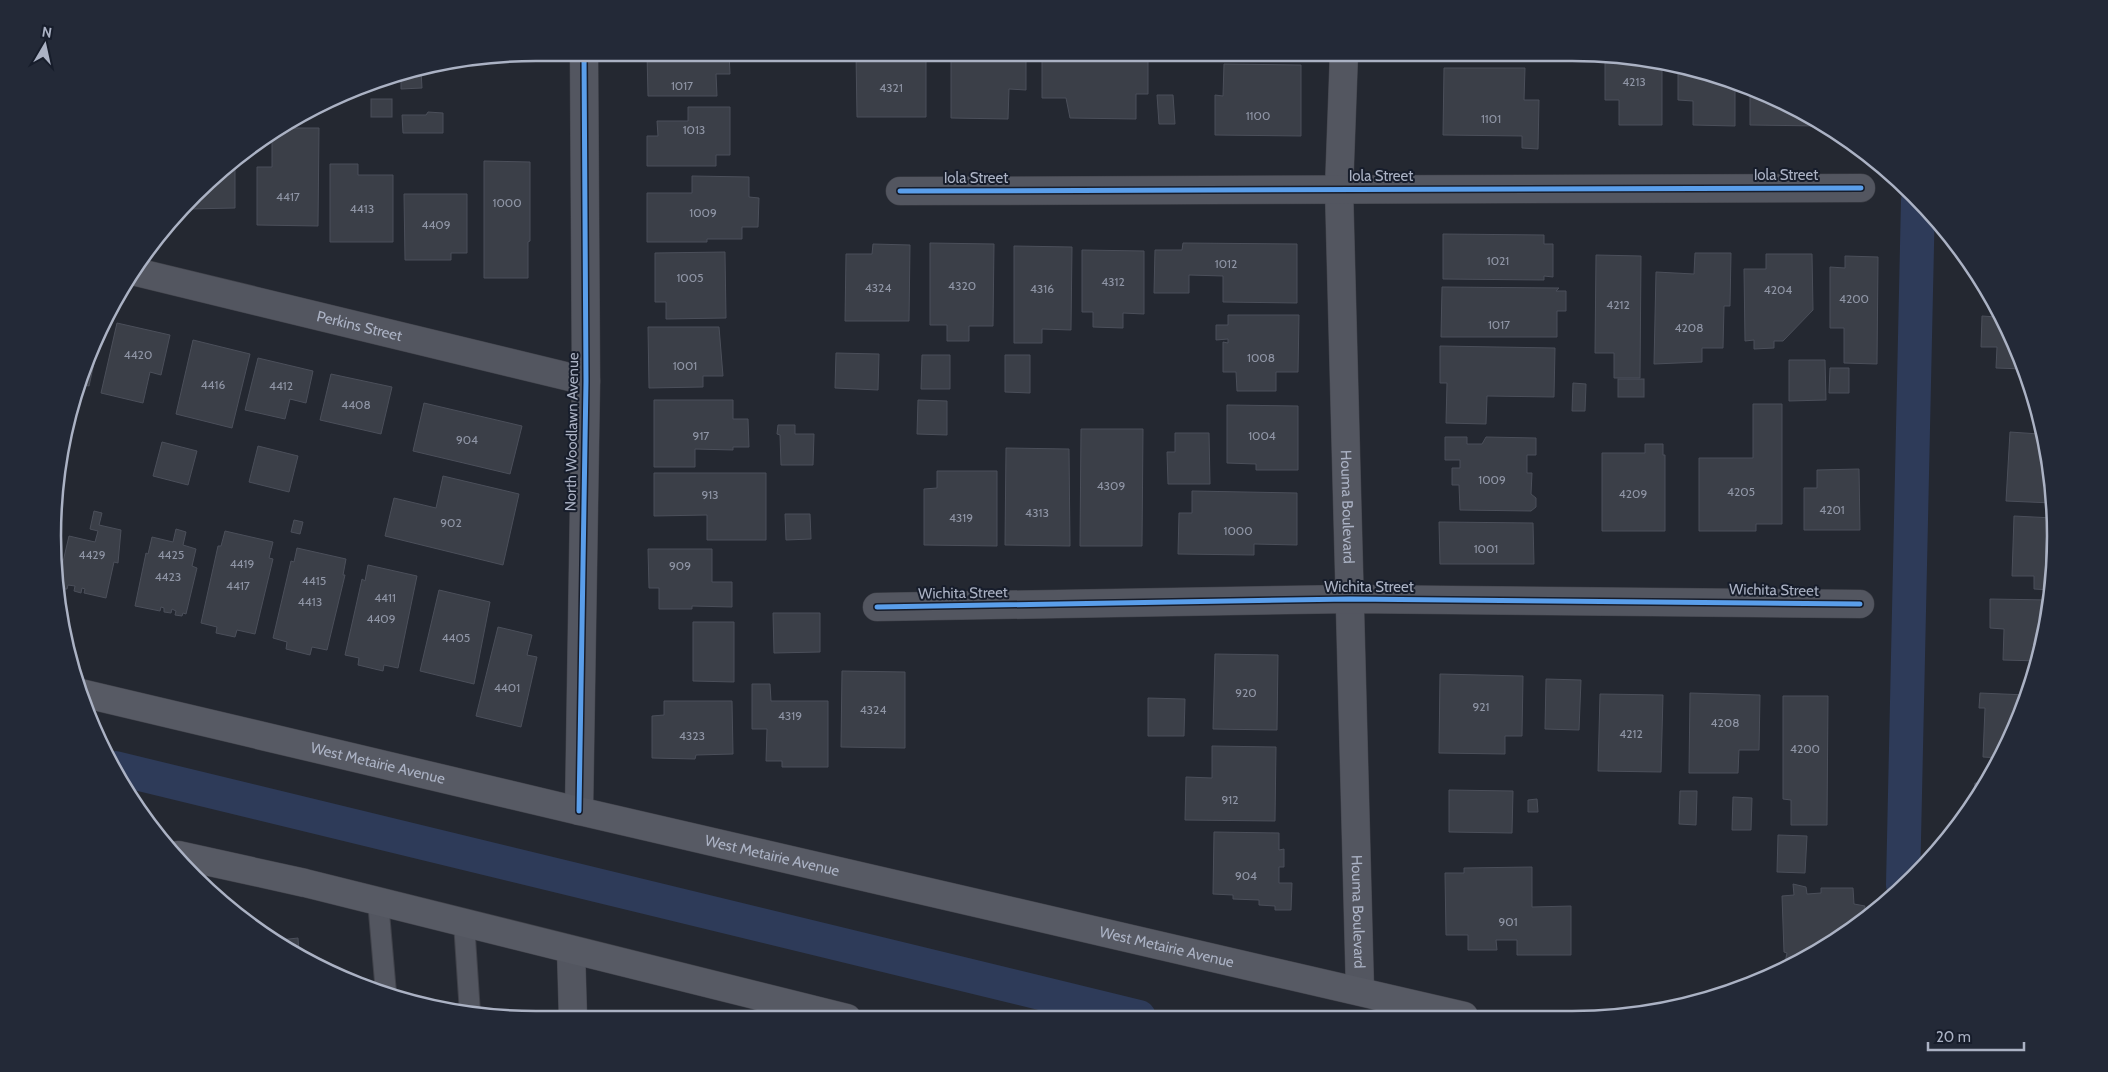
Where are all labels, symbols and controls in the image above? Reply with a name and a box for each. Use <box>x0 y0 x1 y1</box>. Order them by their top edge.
north arrow <box>20 20 70 70</box>
text: N <box>41 22 53 42</box>
house number: 4213 <box>1622 74 1646 89</box>
house number: 1017 <box>671 78 693 93</box>
house number: 4321 <box>879 80 903 95</box>
house number: 1100 <box>1246 108 1270 123</box>
house number: 1101 <box>1481 111 1501 126</box>
house number: 1013 <box>683 122 705 137</box>
street label: Iola Street <box>1754 166 1818 184</box>
street label: Iola Street <box>1349 167 1413 185</box>
street label: Iola Street <box>944 169 1008 187</box>
house number: 4417 <box>276 189 300 204</box>
house number: 1000 <box>492 195 522 210</box>
house number: 4413 <box>350 201 374 216</box>
house number: 1009 <box>689 205 717 220</box>
house number: 4409 <box>421 217 451 232</box>
house number: 1021 <box>1487 253 1509 268</box>
house number: 1012 <box>1215 256 1237 271</box>
house number: 1005 <box>676 270 704 285</box>
house number: 4312 <box>1101 274 1125 289</box>
house number: 4320 <box>948 278 976 293</box>
house number: 4324 <box>865 280 891 295</box>
house number: 4316 <box>1030 281 1054 296</box>
house number: 4204 <box>1764 282 1792 297</box>
house number: 4200 <box>1839 291 1869 306</box>
house number: 4212 <box>1606 297 1630 312</box>
street label: Perkins Street <box>315 307 404 345</box>
house number: 1017 <box>1488 317 1510 332</box>
house number: 4208 <box>1675 320 1703 335</box>
house number: 4420 <box>124 347 152 362</box>
house number: 1008 <box>1247 350 1275 365</box>
street label: North Woodlawn Avenue <box>562 352 582 512</box>
house number: 1001 <box>673 358 697 373</box>
house number: 4416 <box>201 377 225 392</box>
house number: 4412 <box>269 378 293 393</box>
house number: 4408 <box>341 397 371 412</box>
house number: 917 <box>693 428 709 443</box>
house number: 1004 <box>1248 428 1276 443</box>
house number: 904 <box>456 432 478 447</box>
street label: Houma Boulevard <box>1337 450 1358 564</box>
house number: 1009 <box>1478 472 1506 487</box>
house number: 4309 <box>1097 478 1125 493</box>
house number: 4205 <box>1727 484 1755 499</box>
house number: 4209 <box>1619 486 1647 501</box>
house number: 913 <box>701 487 719 502</box>
house number: 4201 <box>1819 502 1845 517</box>
house number: 4313 <box>1025 505 1049 520</box>
house number: 4319 <box>949 510 973 525</box>
house number: 902 <box>440 515 462 530</box>
house number: 1000 <box>1223 523 1253 538</box>
house number: 1001 <box>1474 541 1498 556</box>
house number: 4429 <box>79 547 106 562</box>
house number: 4425 <box>158 547 184 562</box>
house number: 4419 <box>230 556 254 571</box>
house number: 909 <box>669 558 691 573</box>
house number: 4423 <box>155 569 181 584</box>
house number: 4415 <box>302 573 326 588</box>
house number: 4417 <box>226 578 250 593</box>
street label: Wichita Street <box>1324 578 1414 596</box>
street label: Wichita Street <box>1729 580 1819 600</box>
street label: Wichita Street <box>918 583 1008 603</box>
house number: 4411 <box>374 590 396 605</box>
house number: 4413 <box>298 594 322 609</box>
house number: 4409 <box>366 611 396 626</box>
house number: 4405 <box>442 630 470 645</box>
house number: 4401 <box>494 680 520 695</box>
house number: 920 <box>1235 685 1257 700</box>
house number: 921 <box>1472 699 1490 714</box>
house number: 4324 <box>860 702 886 717</box>
house number: 4319 <box>778 708 802 723</box>
house number: 4208 <box>1711 715 1739 730</box>
house number: 4212 <box>1619 726 1643 741</box>
house number: 4323 <box>679 728 705 743</box>
street label: West Metairie Avenue <box>309 739 447 788</box>
house number: 4200 <box>1790 741 1820 756</box>
house number: 912 <box>1221 792 1239 807</box>
street label: West Metairie Avenue <box>703 831 842 880</box>
street label: Houma Boulevard <box>1347 855 1368 969</box>
house number: 904 <box>1235 868 1257 883</box>
house number: 901 <box>1498 914 1518 929</box>
street label: West Metairie Avenue <box>1098 923 1236 971</box>
scale bar <box>1928 1020 2024 1052</box>
text: 20 m <box>1936 1028 1971 1046</box>

